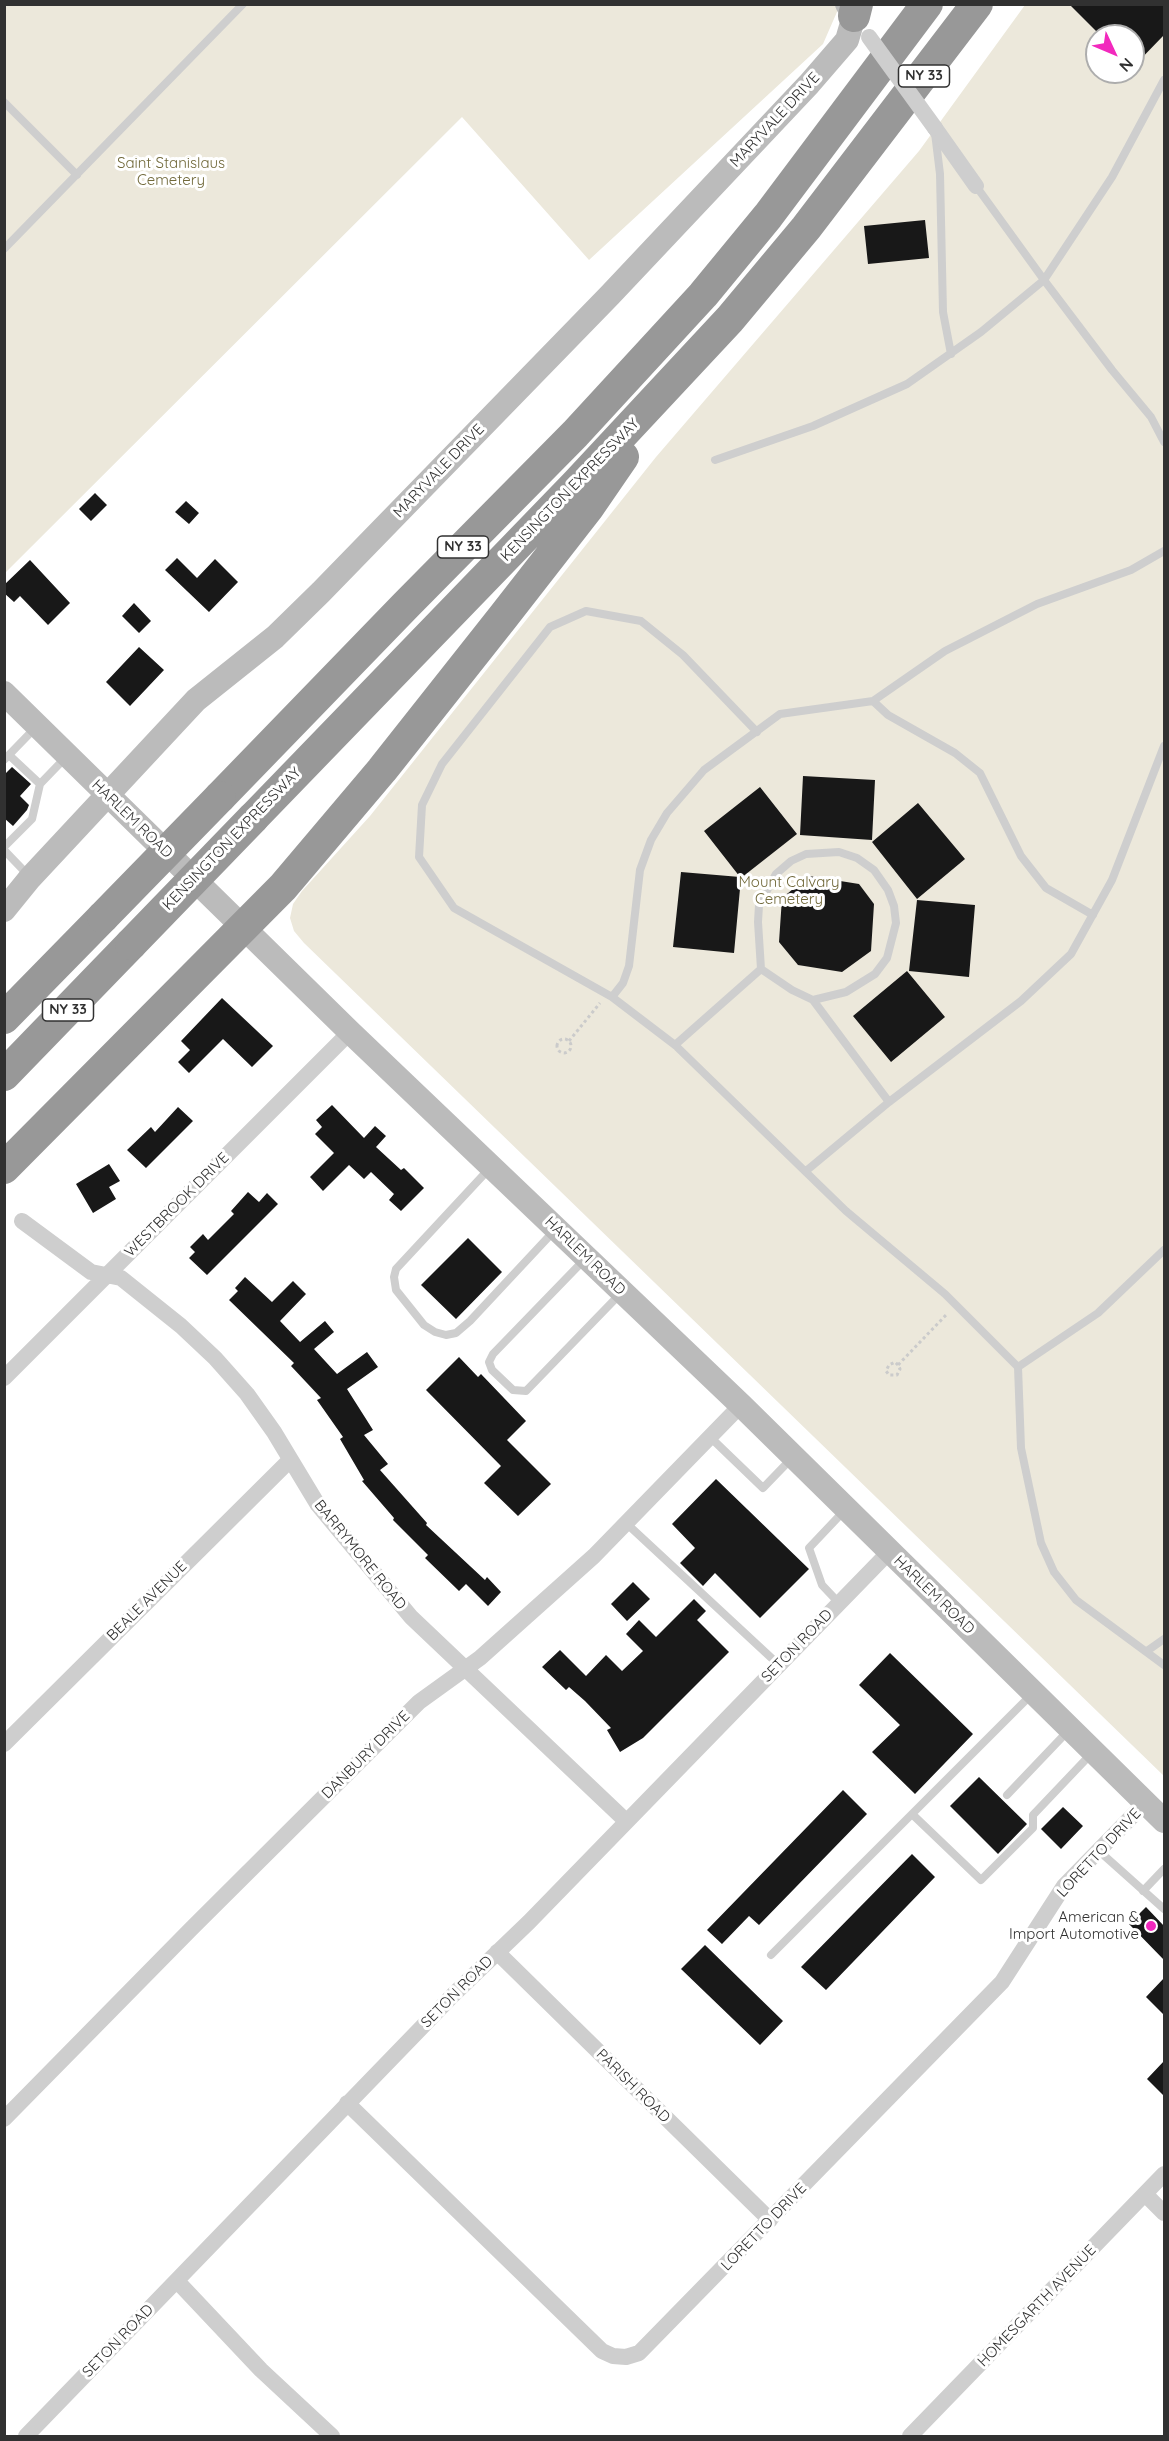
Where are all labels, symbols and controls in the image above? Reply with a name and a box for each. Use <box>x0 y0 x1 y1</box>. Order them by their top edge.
north arrow <box>1085 24 1145 84</box>
text: N <box>1115 54 1138 76</box>
road number: NY 33 <box>898 65 950 87</box>
street label: MARYVALE DRIVE <box>726 69 824 171</box>
park label: Saint Stanislaus Cemetery <box>117 154 225 189</box>
street label: KENSINGTON EXPRESSWAY <box>497 415 643 565</box>
street label: MARYVALE DRIVE <box>390 420 488 522</box>
road number: NY 33 <box>438 536 488 558</box>
street label: KENSINGTON EXPRESSWAY <box>159 764 305 914</box>
street label: HARLEM ROAD <box>88 776 176 862</box>
park label: Mount Calvary Cemetery <box>738 873 840 908</box>
road number: NY 33 <box>42 999 94 1021</box>
street label: WESTBROOK DRIVE <box>121 1149 233 1261</box>
street label: HARLEM ROAD <box>541 1213 629 1299</box>
street label: BARRYMORE ROAD <box>310 1496 410 1614</box>
street label: HARLEM ROAD <box>890 1552 978 1638</box>
street label: BEALE AVENUE <box>103 1557 191 1645</box>
street label: SETON ROAD <box>758 1606 836 1686</box>
street label: DANBURY DRIVE <box>318 1707 414 1803</box>
street label: LORETTO DRIVE <box>1053 1805 1145 1901</box>
place label: American & Import Automotive <box>1009 1908 1139 1943</box>
marker: American & Import Automotive <box>1144 1919 1158 1933</box>
street label: SETON ROAD <box>417 1952 497 2032</box>
street label: PARISH ROAD <box>592 2045 674 2127</box>
street label: LORETTO DRIVE <box>718 2179 810 2275</box>
street label: HOMESGARTH AVENUE <box>974 2241 1100 2371</box>
street label: SETON ROAD <box>79 2301 157 2381</box>

